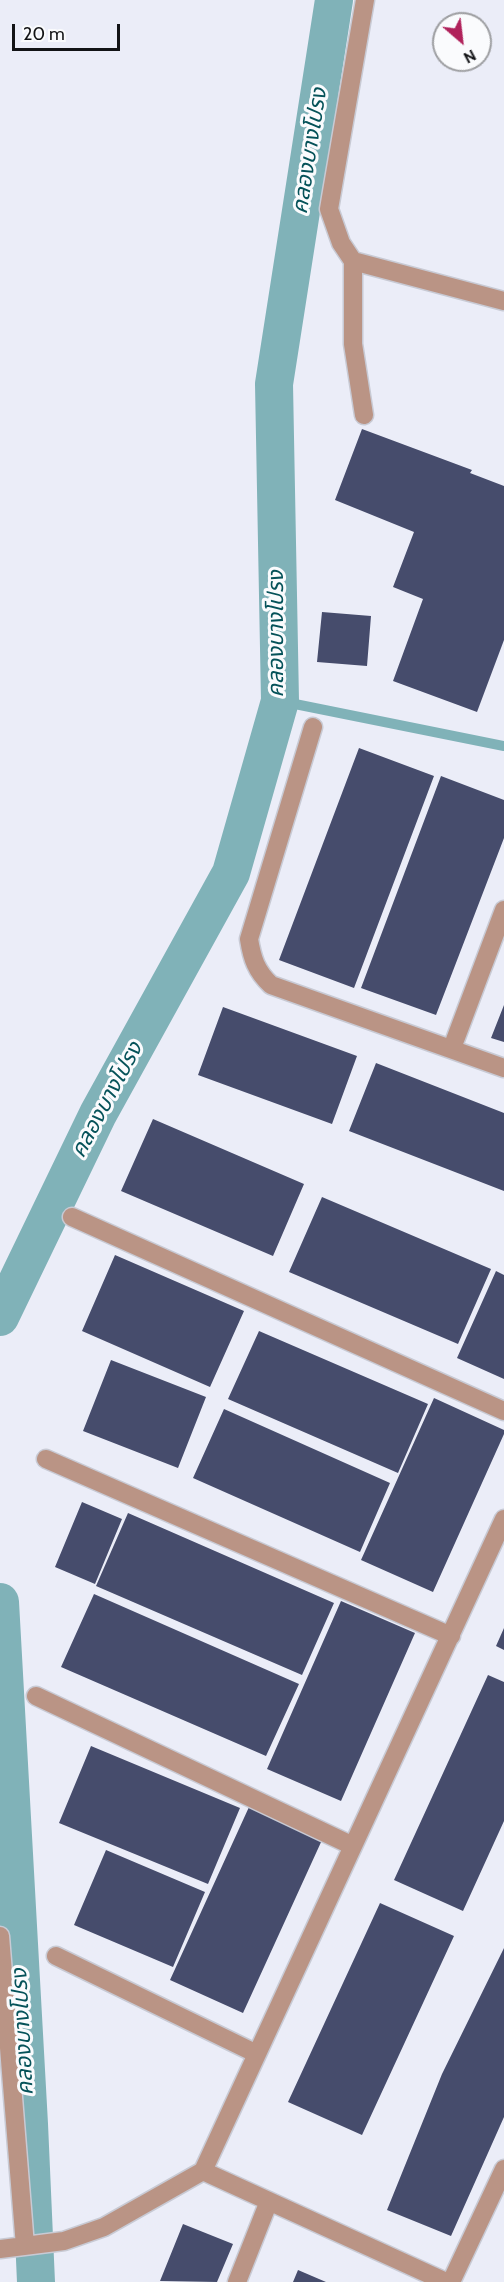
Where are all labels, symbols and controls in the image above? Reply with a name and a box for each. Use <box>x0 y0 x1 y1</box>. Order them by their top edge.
scale bar <box>15 12 123 50</box>
north arrow <box>432 12 492 72</box>
text: 20 m <box>23 23 65 45</box>
text: N <box>460 46 479 68</box>
water label: คลองบางโปรง <box>287 86 333 216</box>
water label: คลองบางโปรง <box>264 571 290 697</box>
water label: คลองบางโปรง <box>66 1038 148 1162</box>
water label: คลองบางโปรง <box>6 1968 40 2096</box>

